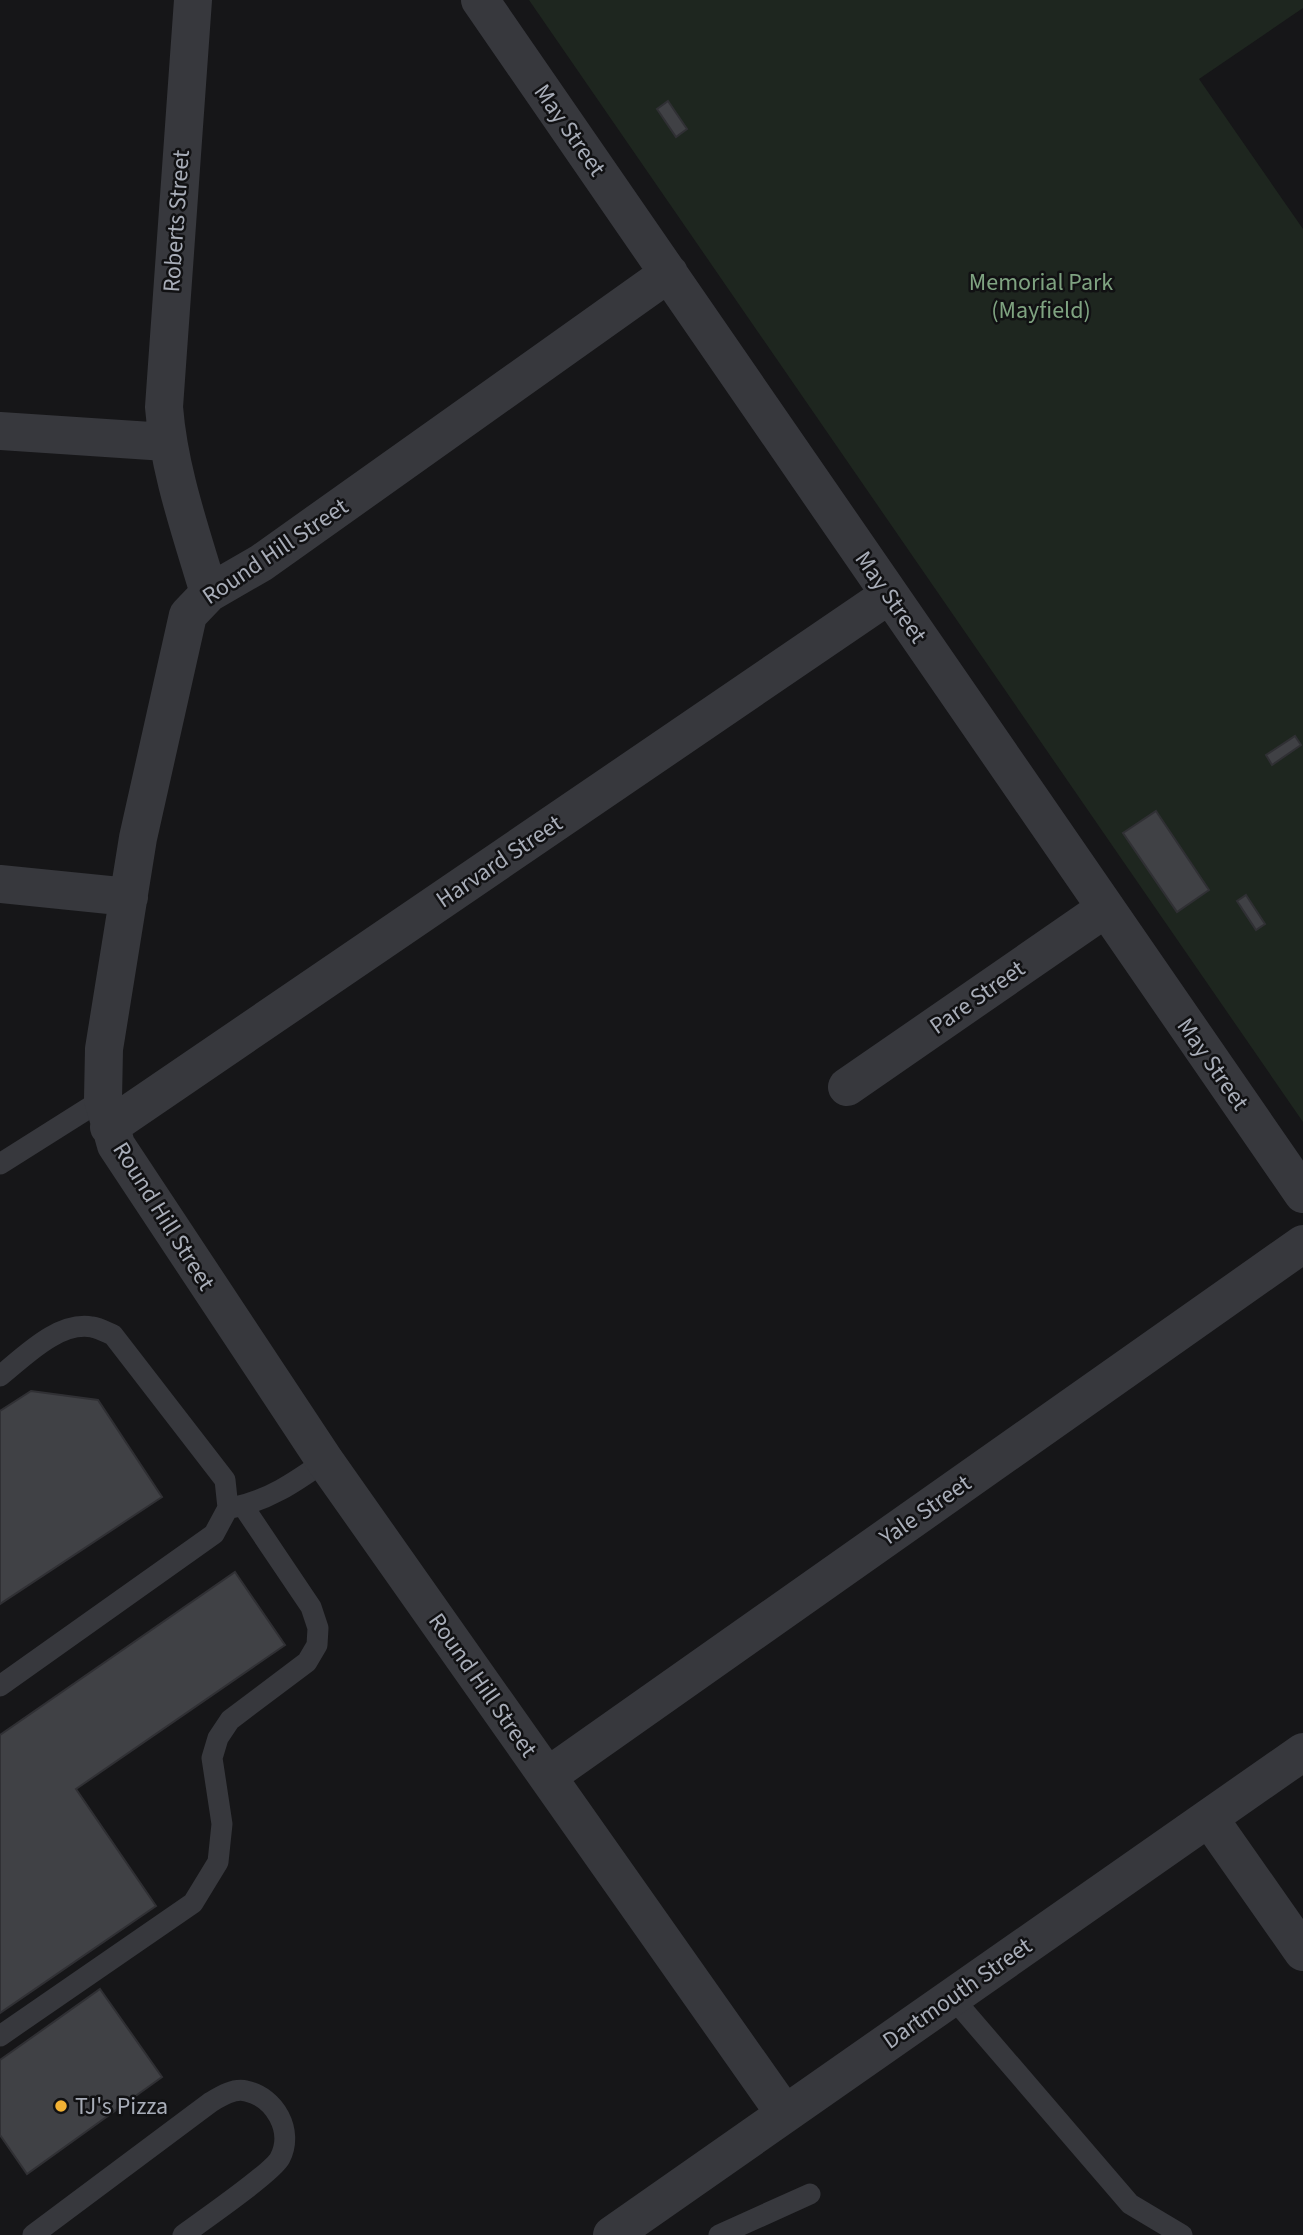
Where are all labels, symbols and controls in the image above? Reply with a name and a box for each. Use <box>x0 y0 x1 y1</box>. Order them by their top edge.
street label: May Street <box>525 77 614 184</box>
street label: Roberts Street <box>154 149 199 293</box>
park label: Memorial Park (Mayfield) <box>969 265 1113 328</box>
street label: Round Hill Street <box>195 490 355 613</box>
street label: May Street <box>846 544 935 651</box>
street label: Harvard Street <box>429 806 570 917</box>
street label: Pare Street <box>922 952 1032 1043</box>
street label: May Street <box>1168 1011 1257 1118</box>
street label: Round Hill Street <box>104 1135 223 1297</box>
street label: Yale Street <box>871 1466 978 1555</box>
street label: Round Hill Street <box>420 1606 546 1765</box>
street label: Dartmouth Street <box>875 1929 1039 2058</box>
place label: TJ's Pizza <box>75 2089 168 2124</box>
marker: TJ's Pizza <box>53 2098 69 2114</box>

